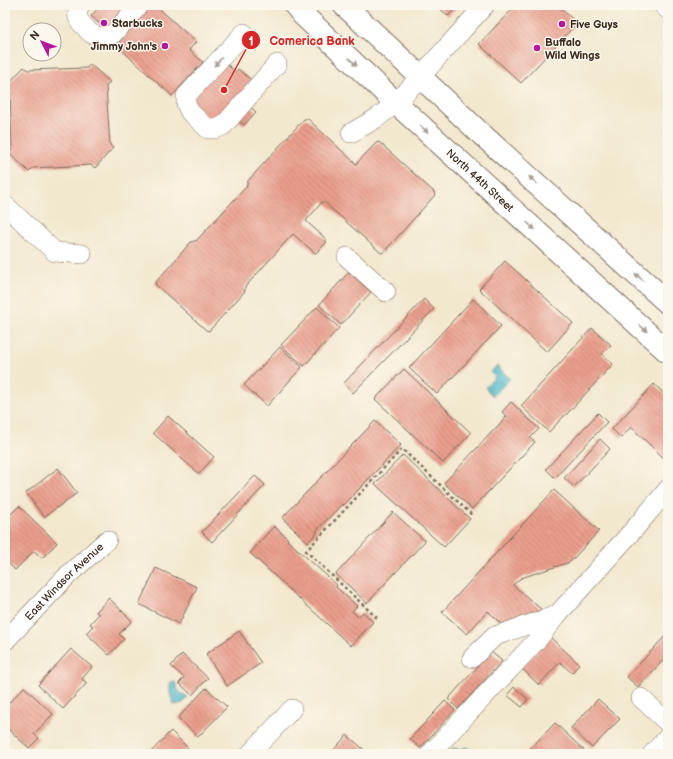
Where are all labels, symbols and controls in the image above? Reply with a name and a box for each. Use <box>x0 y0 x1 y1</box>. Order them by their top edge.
place label: Starbucks <box>112 17 163 30</box>
marker: Starbucks <box>99 18 109 28</box>
place label: Five Guys <box>570 18 619 31</box>
marker: Five Guys <box>557 19 567 29</box>
north arrow <box>22 22 62 62</box>
text: N <box>27 28 43 43</box>
callout: Comerica Bank <box>241 28 362 52</box>
text: 1 <box>248 34 254 49</box>
text: Comerica Bank <box>269 34 355 49</box>
place label: Buffalo Wild Wings <box>545 36 600 62</box>
place label: Jimmy John's <box>91 40 158 53</box>
marker: Jimmy John's <box>160 41 170 51</box>
marker: Buffalo Wild Wings <box>532 43 542 53</box>
one-way arrow <box>213 57 223 67</box>
one-way arrow <box>348 57 357 66</box>
one-way arrow <box>419 124 429 134</box>
street label: North 44th Street <box>443 146 517 215</box>
one-way arrow <box>527 176 538 185</box>
one-way arrow <box>526 221 535 230</box>
one-way arrow <box>634 272 644 282</box>
one-way arrow <box>638 324 648 333</box>
street label: East Windsor Avenue <box>22 540 107 623</box>

